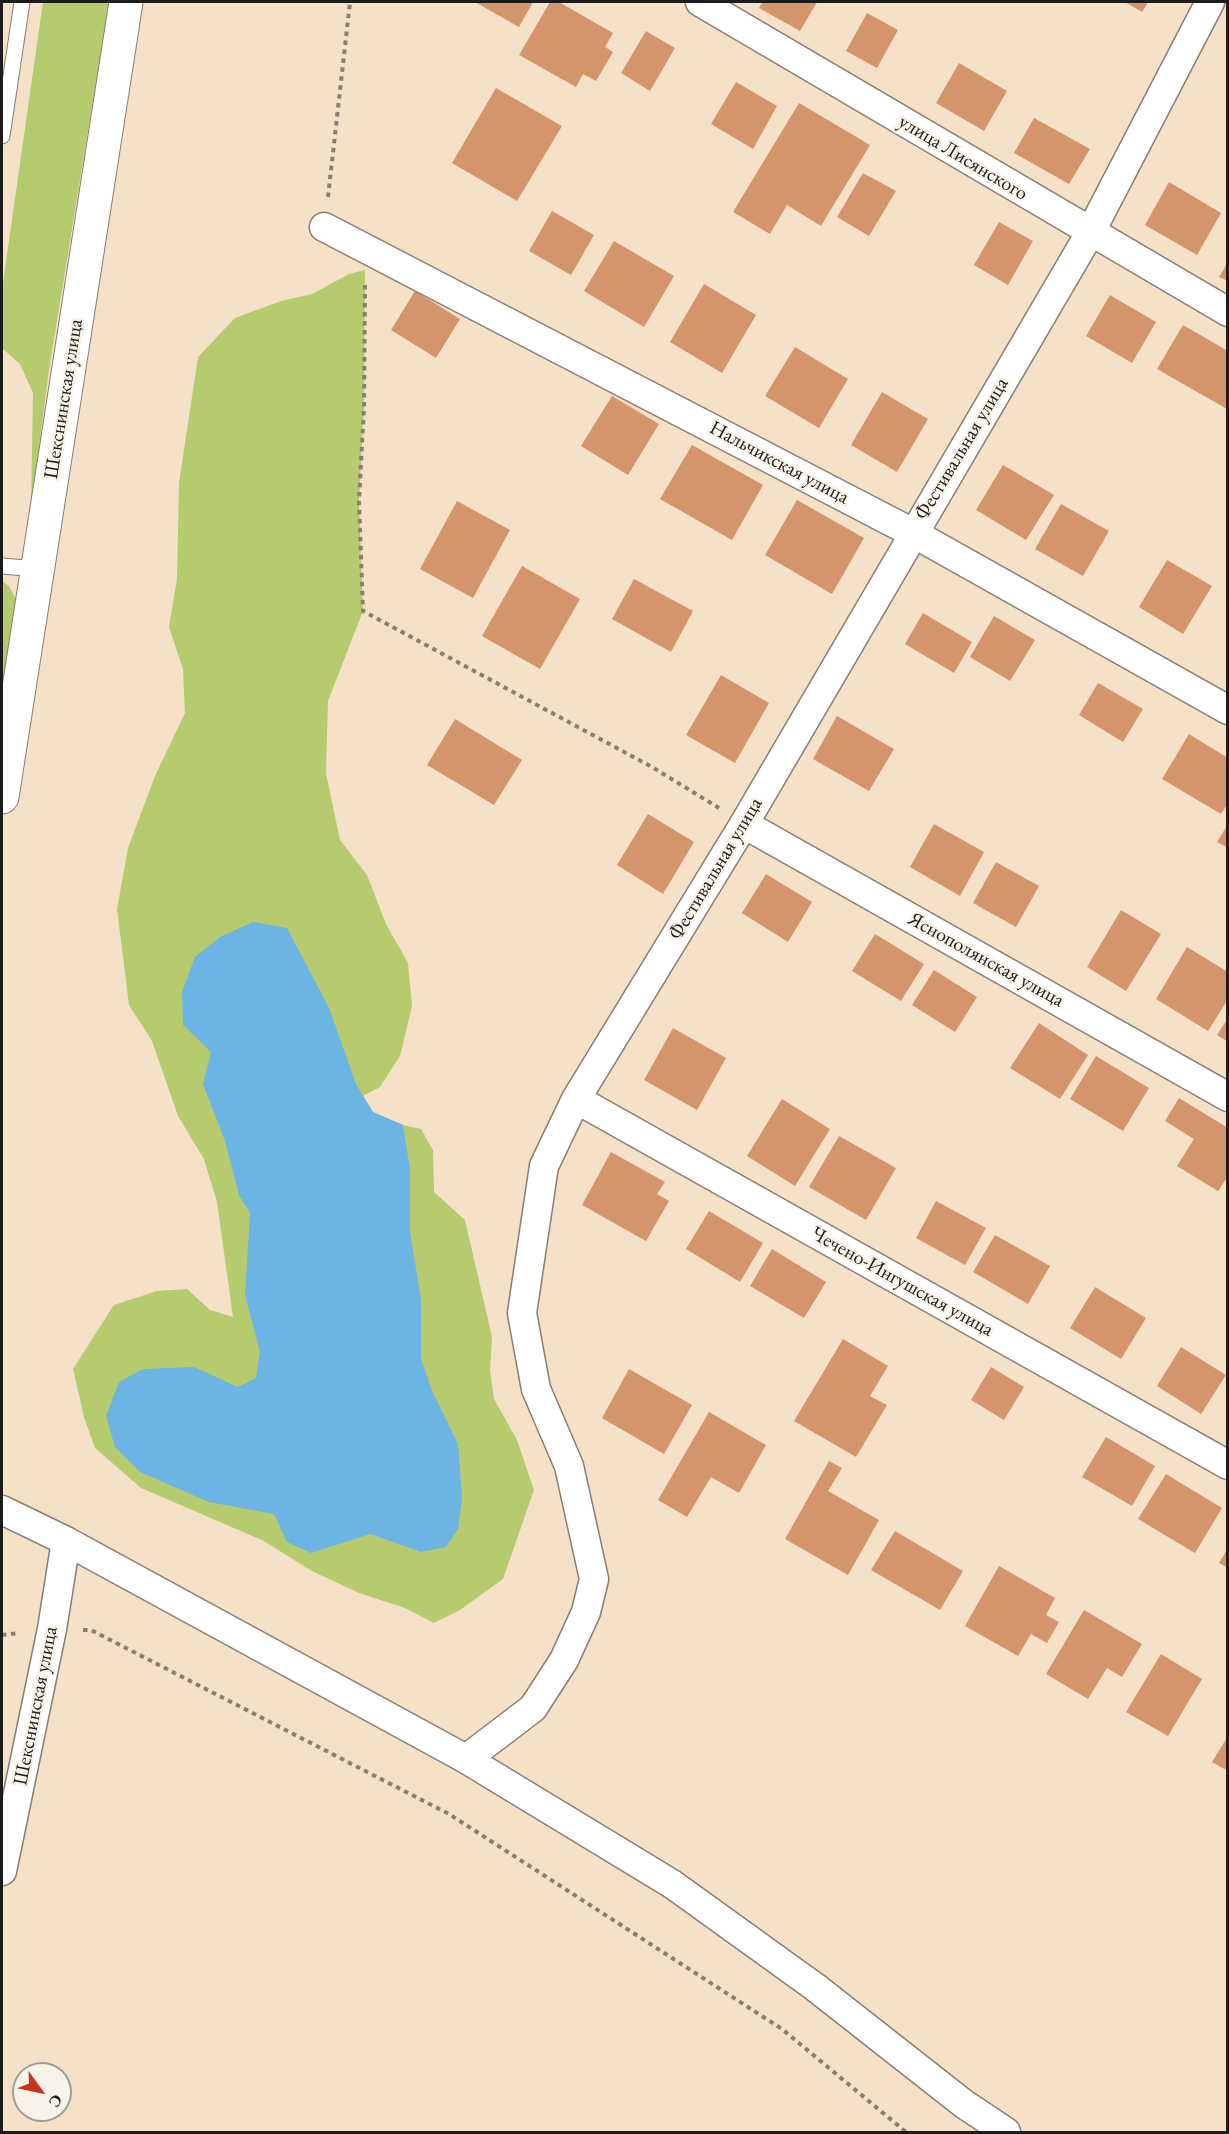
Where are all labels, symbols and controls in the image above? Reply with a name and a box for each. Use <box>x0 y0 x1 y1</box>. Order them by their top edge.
street label: улица Лисянского <box>894 110 1032 206</box>
street label: Шекснинская улица <box>40 317 88 481</box>
street label: Фестивальная улица <box>910 374 1014 524</box>
street label: Нальчикская улица <box>705 416 853 510</box>
street label: Фестивальная улица <box>664 794 768 944</box>
street label: Яснополянская улица <box>904 907 1068 1013</box>
street label: Чечено-Ингушская улица <box>807 1222 997 1342</box>
street label: Шекснинская улица <box>9 1624 63 1788</box>
north arrow <box>12 2062 72 2122</box>
text: С <box>44 2090 68 2111</box>

